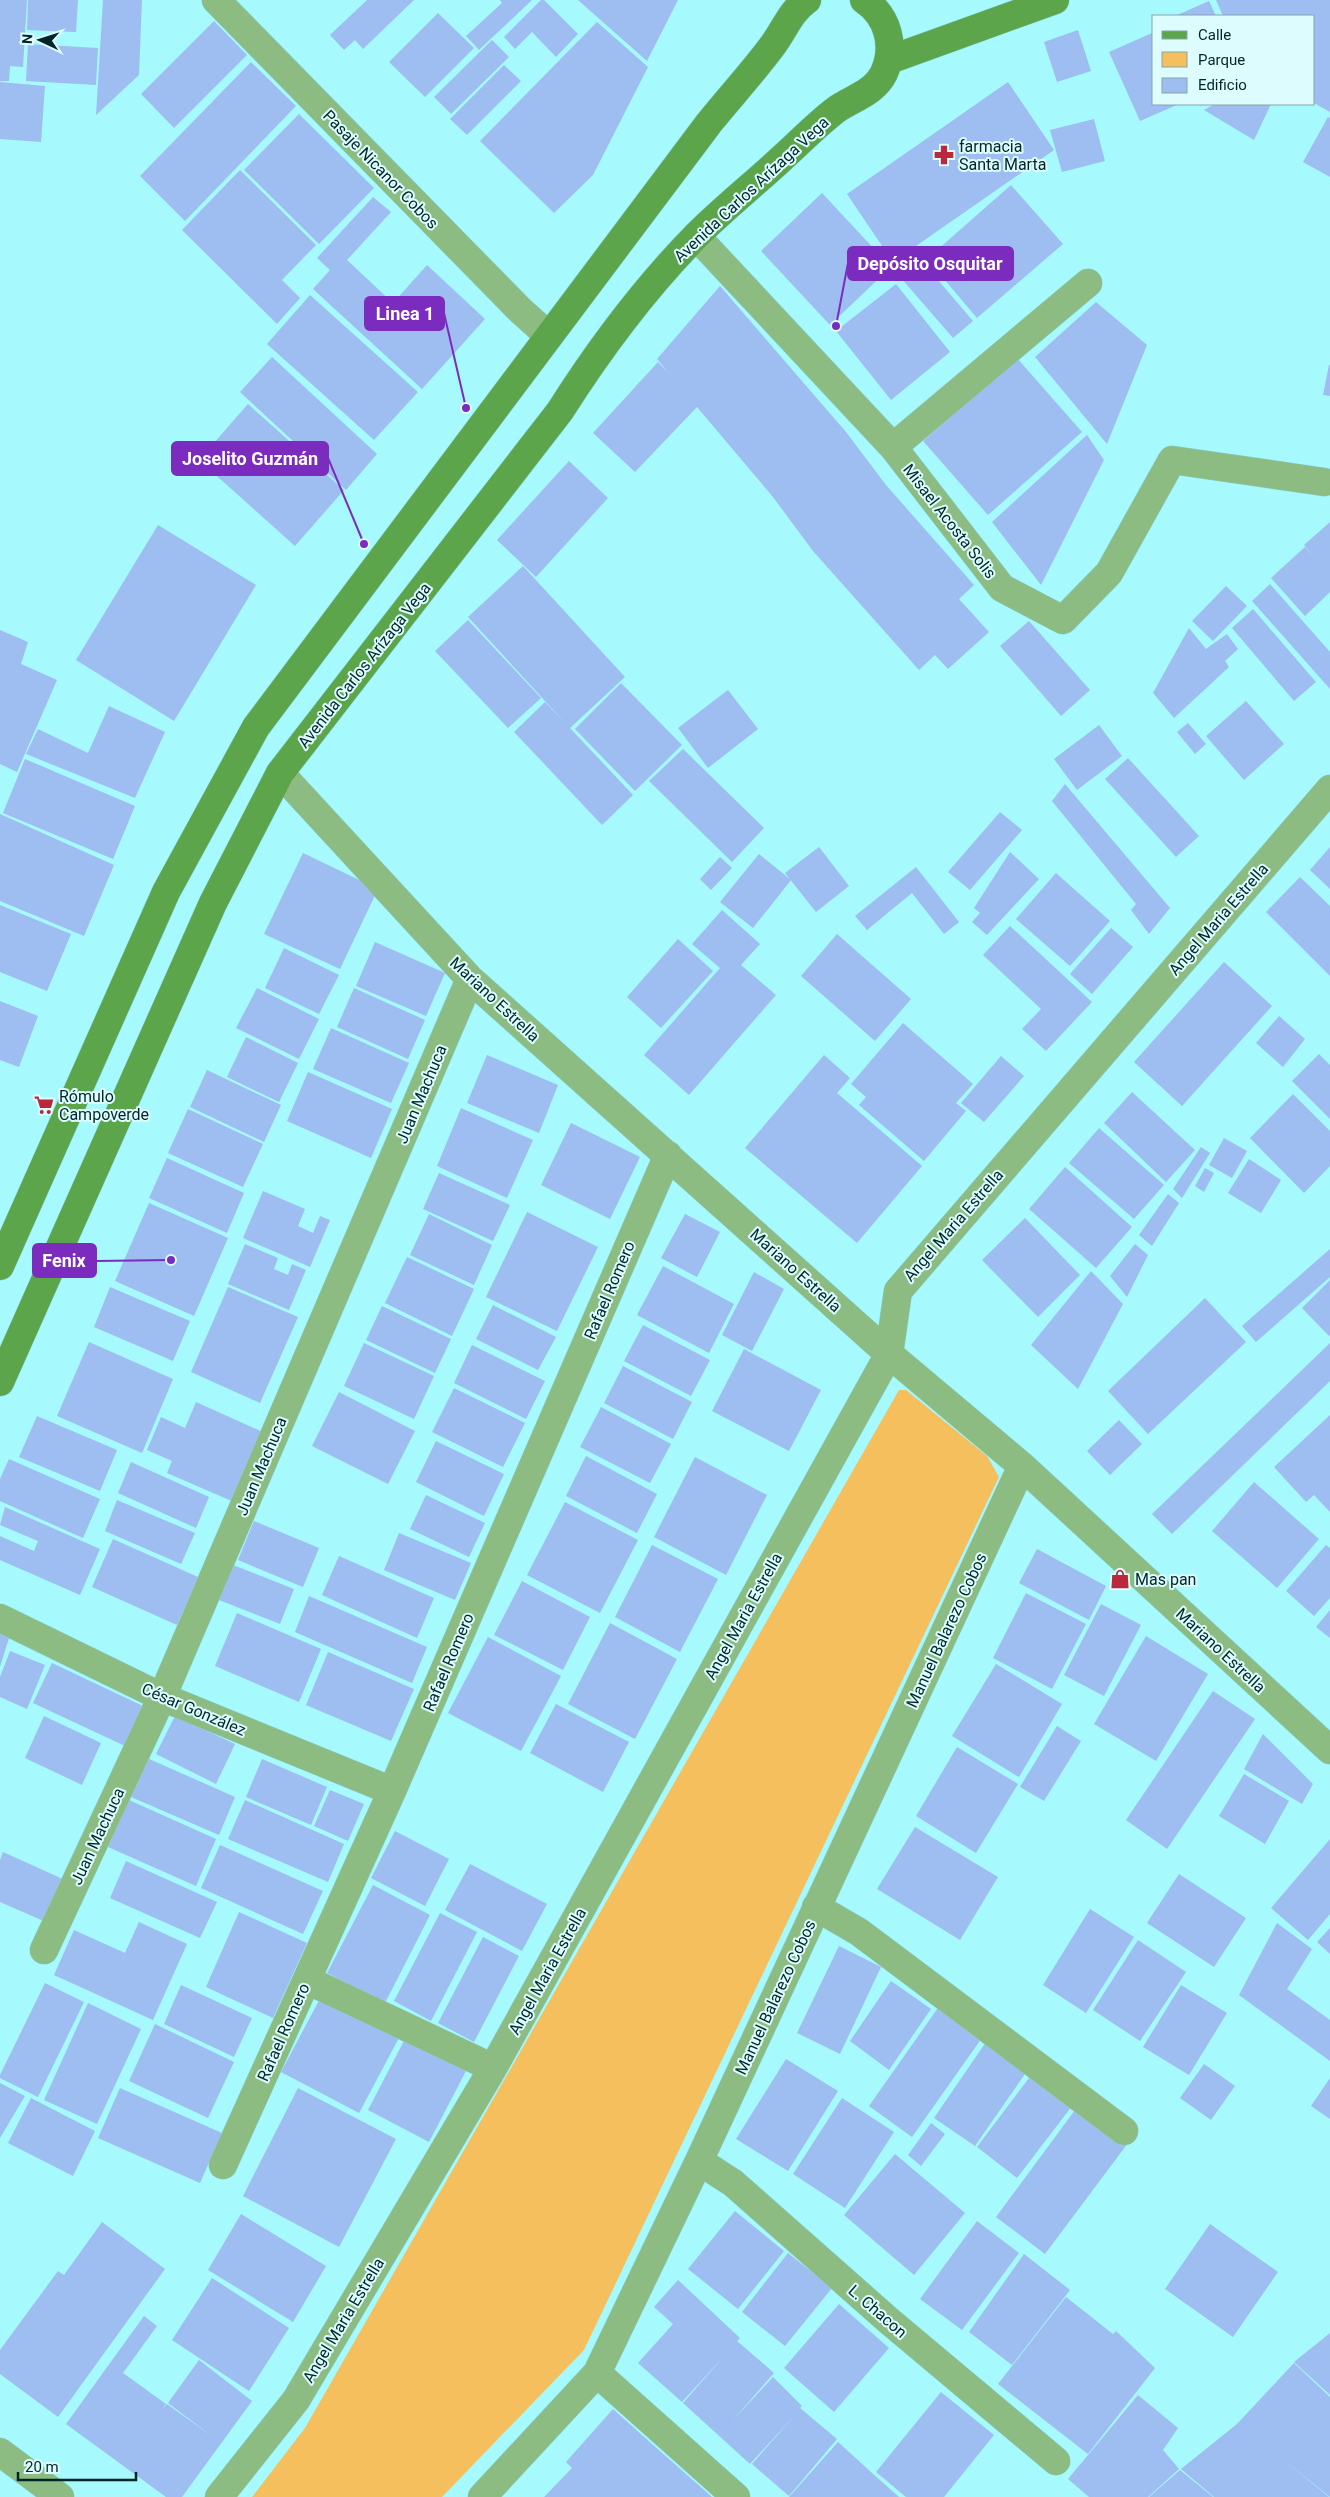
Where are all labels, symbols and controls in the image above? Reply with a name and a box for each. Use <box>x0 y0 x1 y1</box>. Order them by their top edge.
north arrow <box>15 15 65 65</box>
legend <box>1152 15 1315 105</box>
text: Calle <box>1198 26 1231 44</box>
text: N <box>19 34 35 45</box>
text: Parque <box>1198 51 1245 69</box>
text: Edificio <box>1198 76 1247 94</box>
street label: Pasaje Nicanor Cobos <box>319 106 442 233</box>
street label: Avenida Carlos Arízaga Vega <box>670 113 833 266</box>
place label: farmacia Santa Marta <box>959 137 1046 174</box>
pharmacy icon: farmacia Santa Marta <box>933 144 955 166</box>
callout: Depósito Osquitar <box>848 247 1013 280</box>
text: Depósito Osquitar <box>857 253 1003 274</box>
callout: Linea 1 <box>365 297 444 330</box>
text: Linea 1 <box>376 303 434 324</box>
callout: Joselito Guzmán <box>172 442 328 475</box>
text: Joselito Guzmán <box>182 448 318 469</box>
street label: Misael Acosta Solis <box>899 460 1000 582</box>
street label: Avenida Carlos Arízaga Vega <box>294 579 435 752</box>
street label: Angel Maria Estrella <box>1165 859 1272 979</box>
street label: Mariano Estrella <box>446 953 543 1046</box>
street label: Juan Machuca <box>392 1042 451 1146</box>
place label: Rómulo Campoverde <box>59 1087 149 1124</box>
supermarket icon: Rómulo Campoverde <box>33 1094 55 1116</box>
street label: Angel Maria Estrella <box>900 1165 1007 1285</box>
street label: Mariano Estrella <box>746 1225 845 1316</box>
street label: Rafael Romero <box>580 1238 639 1342</box>
callout: Fenix <box>33 1244 96 1277</box>
text: Fenix <box>42 1250 87 1271</box>
street label: Juan Machuca <box>232 1414 291 1518</box>
street label: Angel Maria Estrella <box>701 1549 786 1683</box>
street label: Manuel Balarezo Cobos <box>902 1550 991 1711</box>
shop icon: Mas pan <box>1109 1568 1131 1590</box>
place label: Mas pan <box>1135 1570 1196 1589</box>
street label: Mariano Estrella <box>1172 1604 1269 1697</box>
street label: Rafael Romero <box>419 1610 478 1714</box>
street label: César González <box>139 1679 249 1740</box>
street label: Juan Machuca <box>67 1785 128 1888</box>
street label: Angel Maria Estrella <box>505 1904 590 2038</box>
street label: Manuel Balarezo Cobos <box>731 1917 820 2078</box>
street label: Rafael Romero <box>253 1980 314 2084</box>
street label: Angel Maria Estrella <box>299 2254 388 2386</box>
street label: L. Chacon <box>845 2281 911 2342</box>
scale bar <box>18 2450 135 2482</box>
text: 20 m <box>25 2458 59 2476</box>

